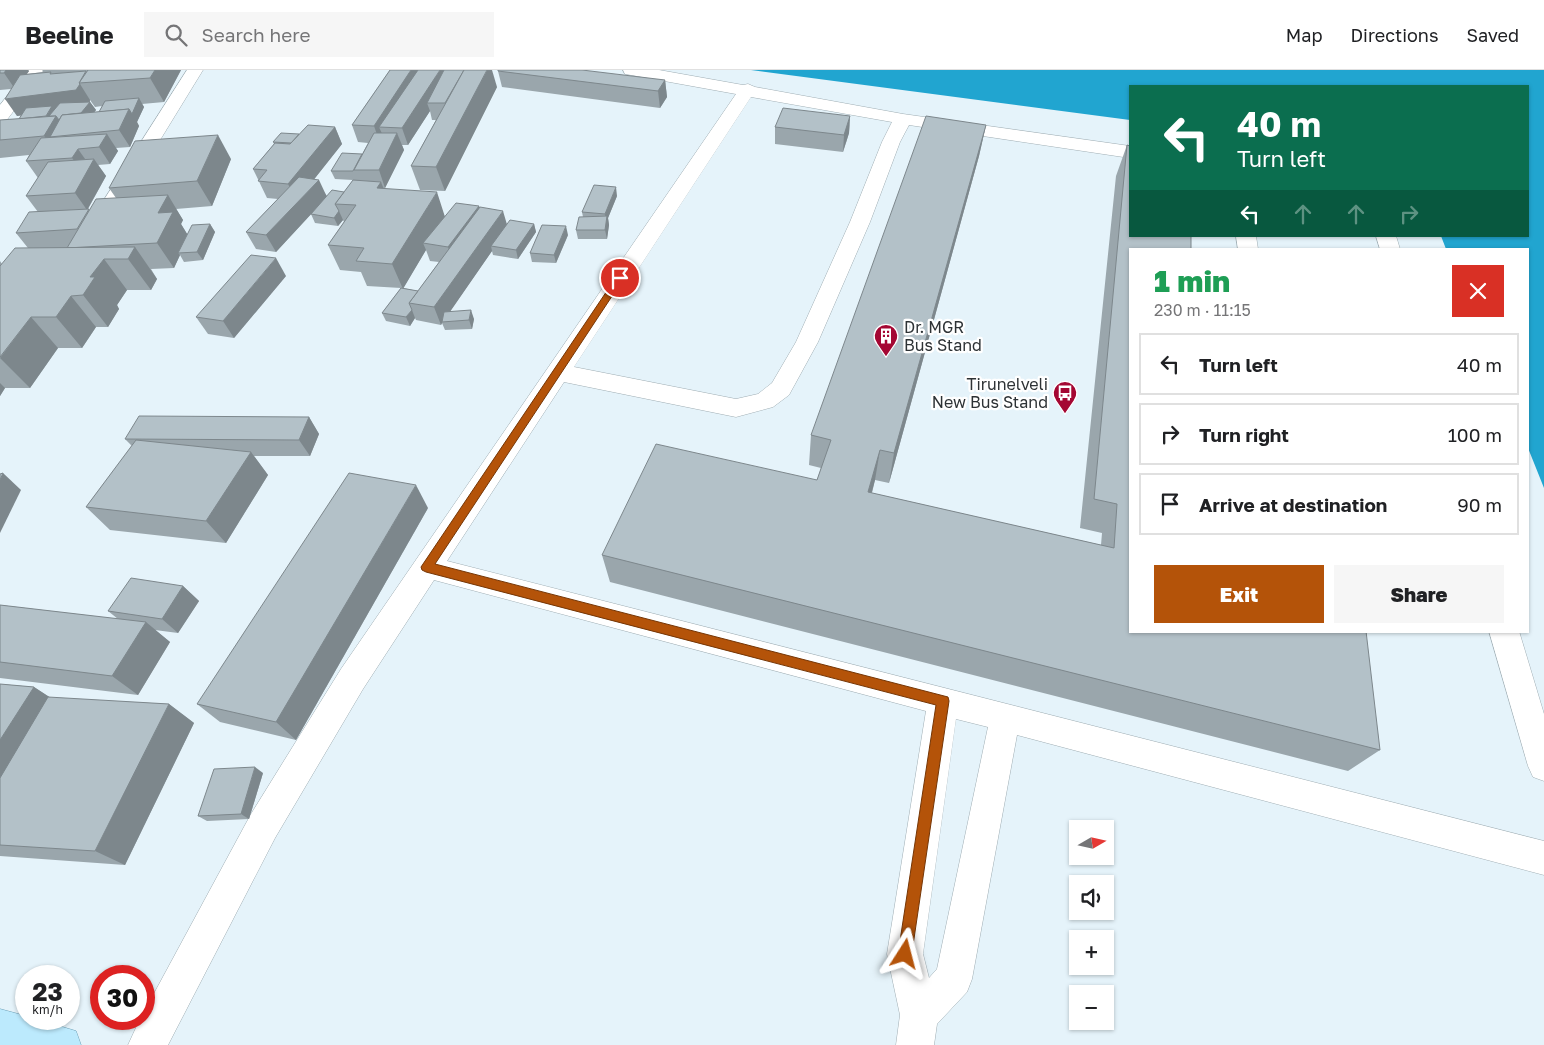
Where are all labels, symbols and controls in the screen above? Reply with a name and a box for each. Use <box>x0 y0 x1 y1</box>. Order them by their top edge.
search box <box>144 12 494 57</box>
text: Beeline <box>25 20 114 49</box>
icon: search <box>162 21 190 49</box>
text: Search here <box>202 23 310 46</box>
text: Map <box>1286 24 1322 46</box>
text: Directions <box>1350 24 1438 46</box>
text: Saved <box>1466 24 1519 46</box>
text: 40 m <box>1237 103 1321 145</box>
icon: left <box>1154 105 1219 170</box>
text: Turn left <box>1237 145 1326 172</box>
icon: left <box>1236 200 1264 228</box>
icon: ahead <box>1289 200 1317 228</box>
icon: ahead <box>1342 200 1370 228</box>
icon: right <box>1395 200 1423 228</box>
pin <box>599 257 641 299</box>
text: 1 min <box>1154 263 1230 299</box>
icon: arrive <box>606 264 634 292</box>
button: close <box>1452 265 1504 317</box>
text: 230 m · 11:15 <box>1154 300 1251 320</box>
place label: Dr. MGR Bus Stand <box>904 317 982 355</box>
building icon: Dr. MGR Bus Stand <box>873 323 899 357</box>
icon: left <box>1156 350 1184 378</box>
text: Turn left <box>1199 353 1278 376</box>
text: 40 m <box>1457 353 1502 376</box>
place label: Tirunelveli New Bus Stand <box>932 374 1048 412</box>
bus stop icon: Tirunelveli New Bus Stand <box>1052 380 1078 414</box>
icon: right <box>1156 420 1184 448</box>
text: Turn right <box>1199 423 1289 446</box>
text: 100 m <box>1448 423 1502 446</box>
icon: arrive <box>1156 490 1184 518</box>
text: Arrive at destination <box>1199 493 1387 516</box>
text: 90 m <box>1457 493 1502 516</box>
button: Exit <box>1154 565 1324 623</box>
button: Share <box>1334 565 1504 623</box>
north arrow <box>1069 820 1114 865</box>
map controls <box>1069 820 1114 1030</box>
button: sound <box>1069 875 1114 920</box>
position arrow <box>878 927 930 979</box>
button: + <box>1069 930 1114 975</box>
speed limit sign: 30 <box>90 965 155 1030</box>
text: 23 <box>32 976 63 1007</box>
button: − <box>1069 985 1114 1030</box>
text: km/h <box>32 1002 63 1017</box>

